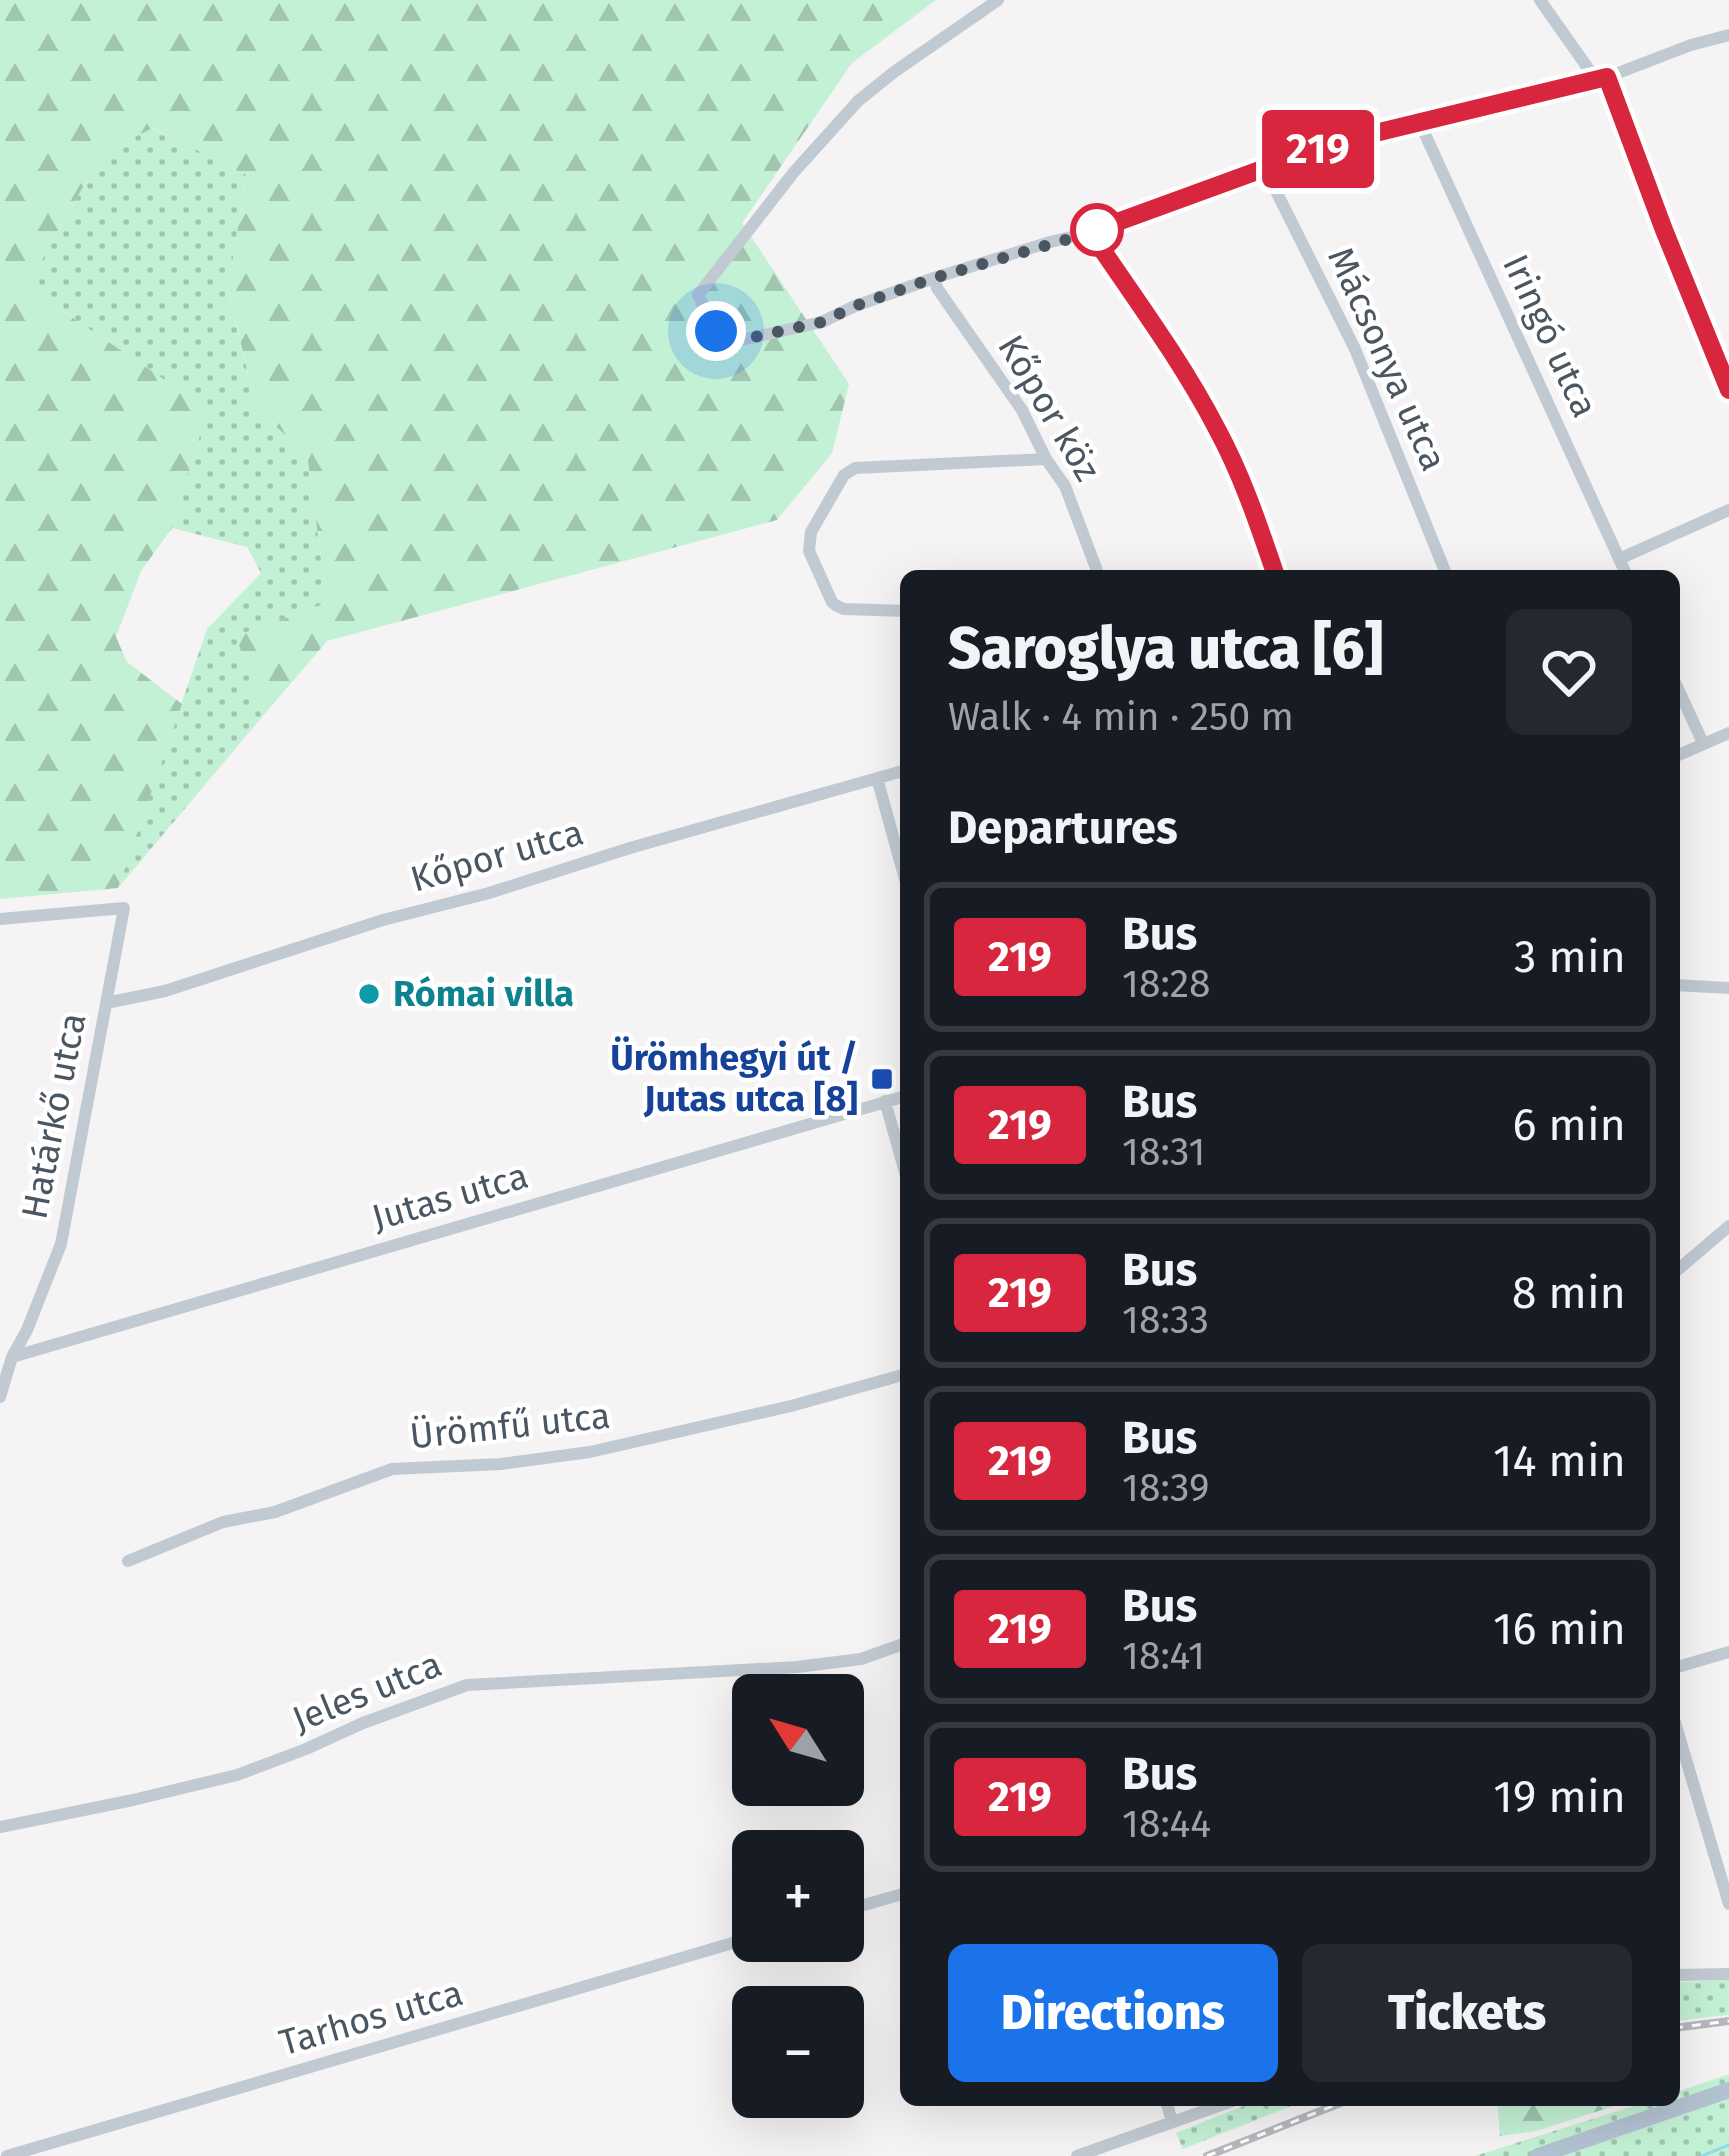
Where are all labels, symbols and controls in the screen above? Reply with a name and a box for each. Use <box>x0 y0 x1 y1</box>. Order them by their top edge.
line badge: 219 <box>1249 110 1387 188</box>
text: 219 <box>1286 124 1350 174</box>
unlabelled marker <box>1072 205 1122 255</box>
street label: Mácsonya utca <box>1318 241 1456 477</box>
street label: Iringó utca <box>1493 248 1607 424</box>
your location <box>686 301 746 361</box>
street label: Kőpor köz <box>988 327 1110 489</box>
button: heart <box>1506 609 1632 735</box>
text: Saroglya utca [6] <box>948 615 1383 683</box>
text: Walk · 4 min · 250 m <box>948 694 1294 740</box>
text: Departures <box>948 801 1178 855</box>
street label: Kőpor utca <box>406 810 588 902</box>
text: Bus <box>1122 907 1197 961</box>
text: 3 min <box>1514 930 1626 984</box>
text: 219 <box>988 932 1052 982</box>
text: 18:28 <box>1122 961 1211 1007</box>
place label: Római villa <box>393 972 574 1016</box>
marker: Római villa <box>356 981 382 1007</box>
street label: Határkő utca <box>12 1009 96 1223</box>
place label: Ürömhegyi út / Jutas utca [8] <box>610 1036 858 1121</box>
marker: Ürömhegyi út / Jutas utca [8] <box>869 1066 895 1092</box>
text: Bus <box>1122 1075 1197 1129</box>
text: 6 min <box>1512 1098 1626 1152</box>
text: 219 <box>988 1100 1052 1150</box>
text: 18:31 <box>1122 1129 1205 1175</box>
street label: Jutas utca <box>367 1154 533 1240</box>
text: Bus <box>1122 1243 1197 1297</box>
text: 8 min <box>1512 1266 1626 1320</box>
text: 219 <box>988 1268 1052 1318</box>
text: 18:33 <box>1122 1297 1209 1343</box>
street label: Ürömfű utca <box>408 1394 612 1458</box>
text: Bus <box>1122 1411 1197 1465</box>
text: 14 min <box>1493 1434 1626 1488</box>
text: 219 <box>988 1436 1052 1486</box>
text: 18:39 <box>1122 1465 1210 1511</box>
text: Bus <box>1122 1579 1197 1633</box>
text: 16 min <box>1493 1602 1626 1656</box>
text: 219 <box>988 1604 1052 1654</box>
text: 18:41 <box>1122 1633 1205 1679</box>
street label: Jeles utca <box>286 1642 448 1742</box>
north arrow <box>732 1674 864 1806</box>
map controls <box>732 1674 864 2118</box>
text: Bus <box>1122 1747 1197 1801</box>
text: 19 min <box>1493 1770 1626 1824</box>
text: 219 <box>988 1772 1052 1822</box>
text: 18:44 <box>1122 1801 1211 1847</box>
button: + <box>732 1830 864 1962</box>
button: Directions <box>948 1944 1278 2082</box>
button: Tickets <box>1302 1944 1632 2082</box>
street label: Tarhos utca <box>274 1971 468 2065</box>
button: − <box>732 1986 864 2118</box>

